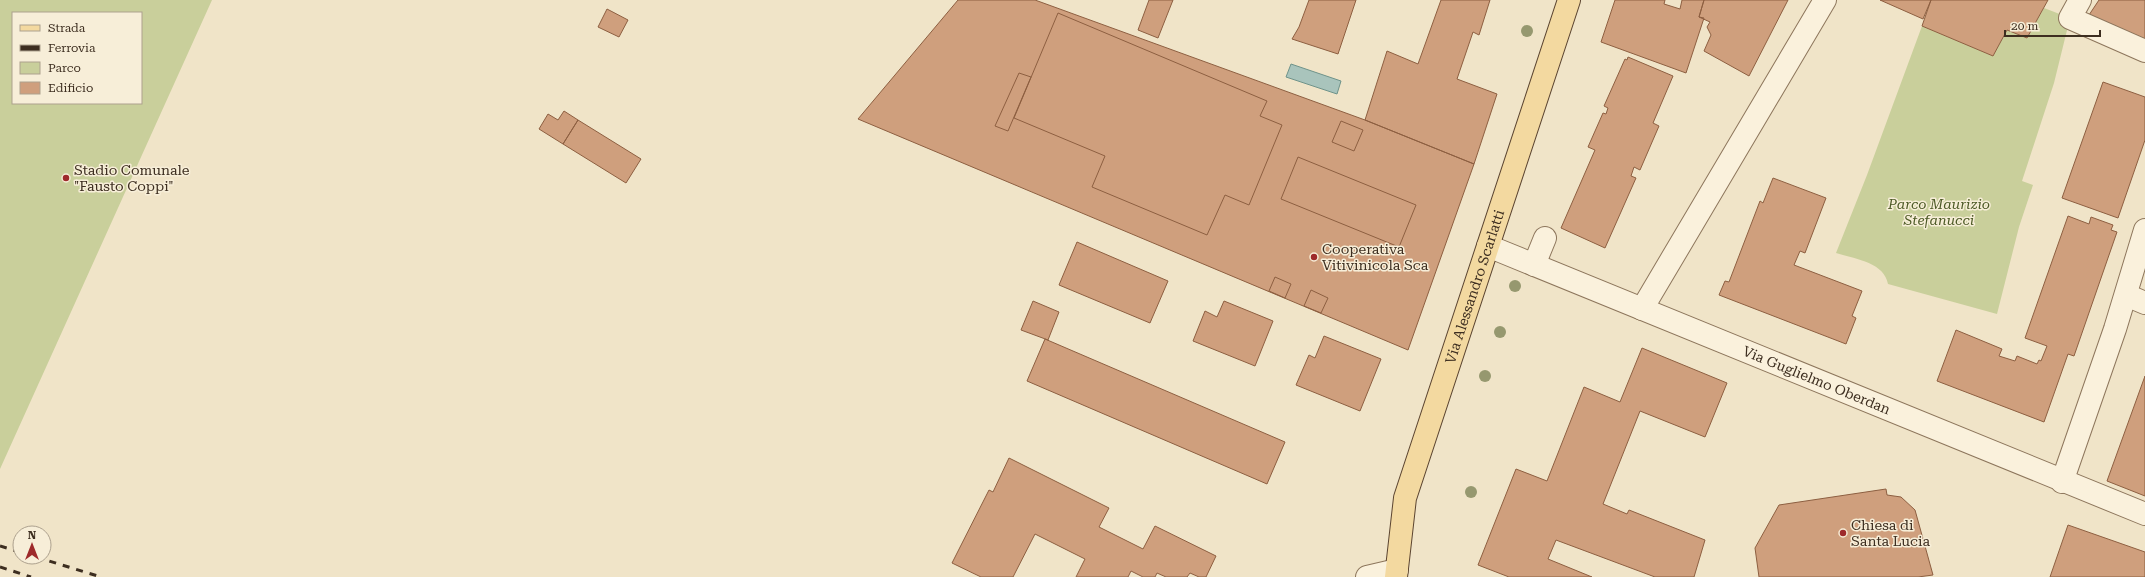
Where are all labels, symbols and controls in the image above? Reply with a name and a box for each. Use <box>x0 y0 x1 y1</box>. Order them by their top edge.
legend <box>12 12 142 104</box>
scale bar <box>2005 12 2100 38</box>
text: 20 m <box>2011 19 2038 33</box>
text: Strada <box>48 21 86 35</box>
text: Ferrovia <box>48 41 96 55</box>
text: Parco <box>48 61 81 75</box>
text: Edificio <box>48 81 93 95</box>
place label: Stadio Comunale "Fausto Coppi" <box>74 162 190 194</box>
marker: Stadio Comunale "Fausto Coppi" <box>61 173 71 183</box>
park label: Parco Maurizio Stefanucci <box>1887 196 1990 228</box>
street label: Via Alessandro Scarlatti <box>1442 207 1508 366</box>
place label: Cooperativa Vitivinicola Sca <box>1322 241 1429 273</box>
marker: Cooperativa Vitivinicola Sca <box>1309 252 1319 262</box>
street label: Via Guglielmo Oberdan <box>1741 343 1893 417</box>
place label: Chiesa di Santa Lucia <box>1851 517 1930 549</box>
north arrow <box>12 525 52 565</box>
marker: Chiesa di Santa Lucia <box>1838 528 1848 538</box>
text: N <box>28 529 37 542</box>

